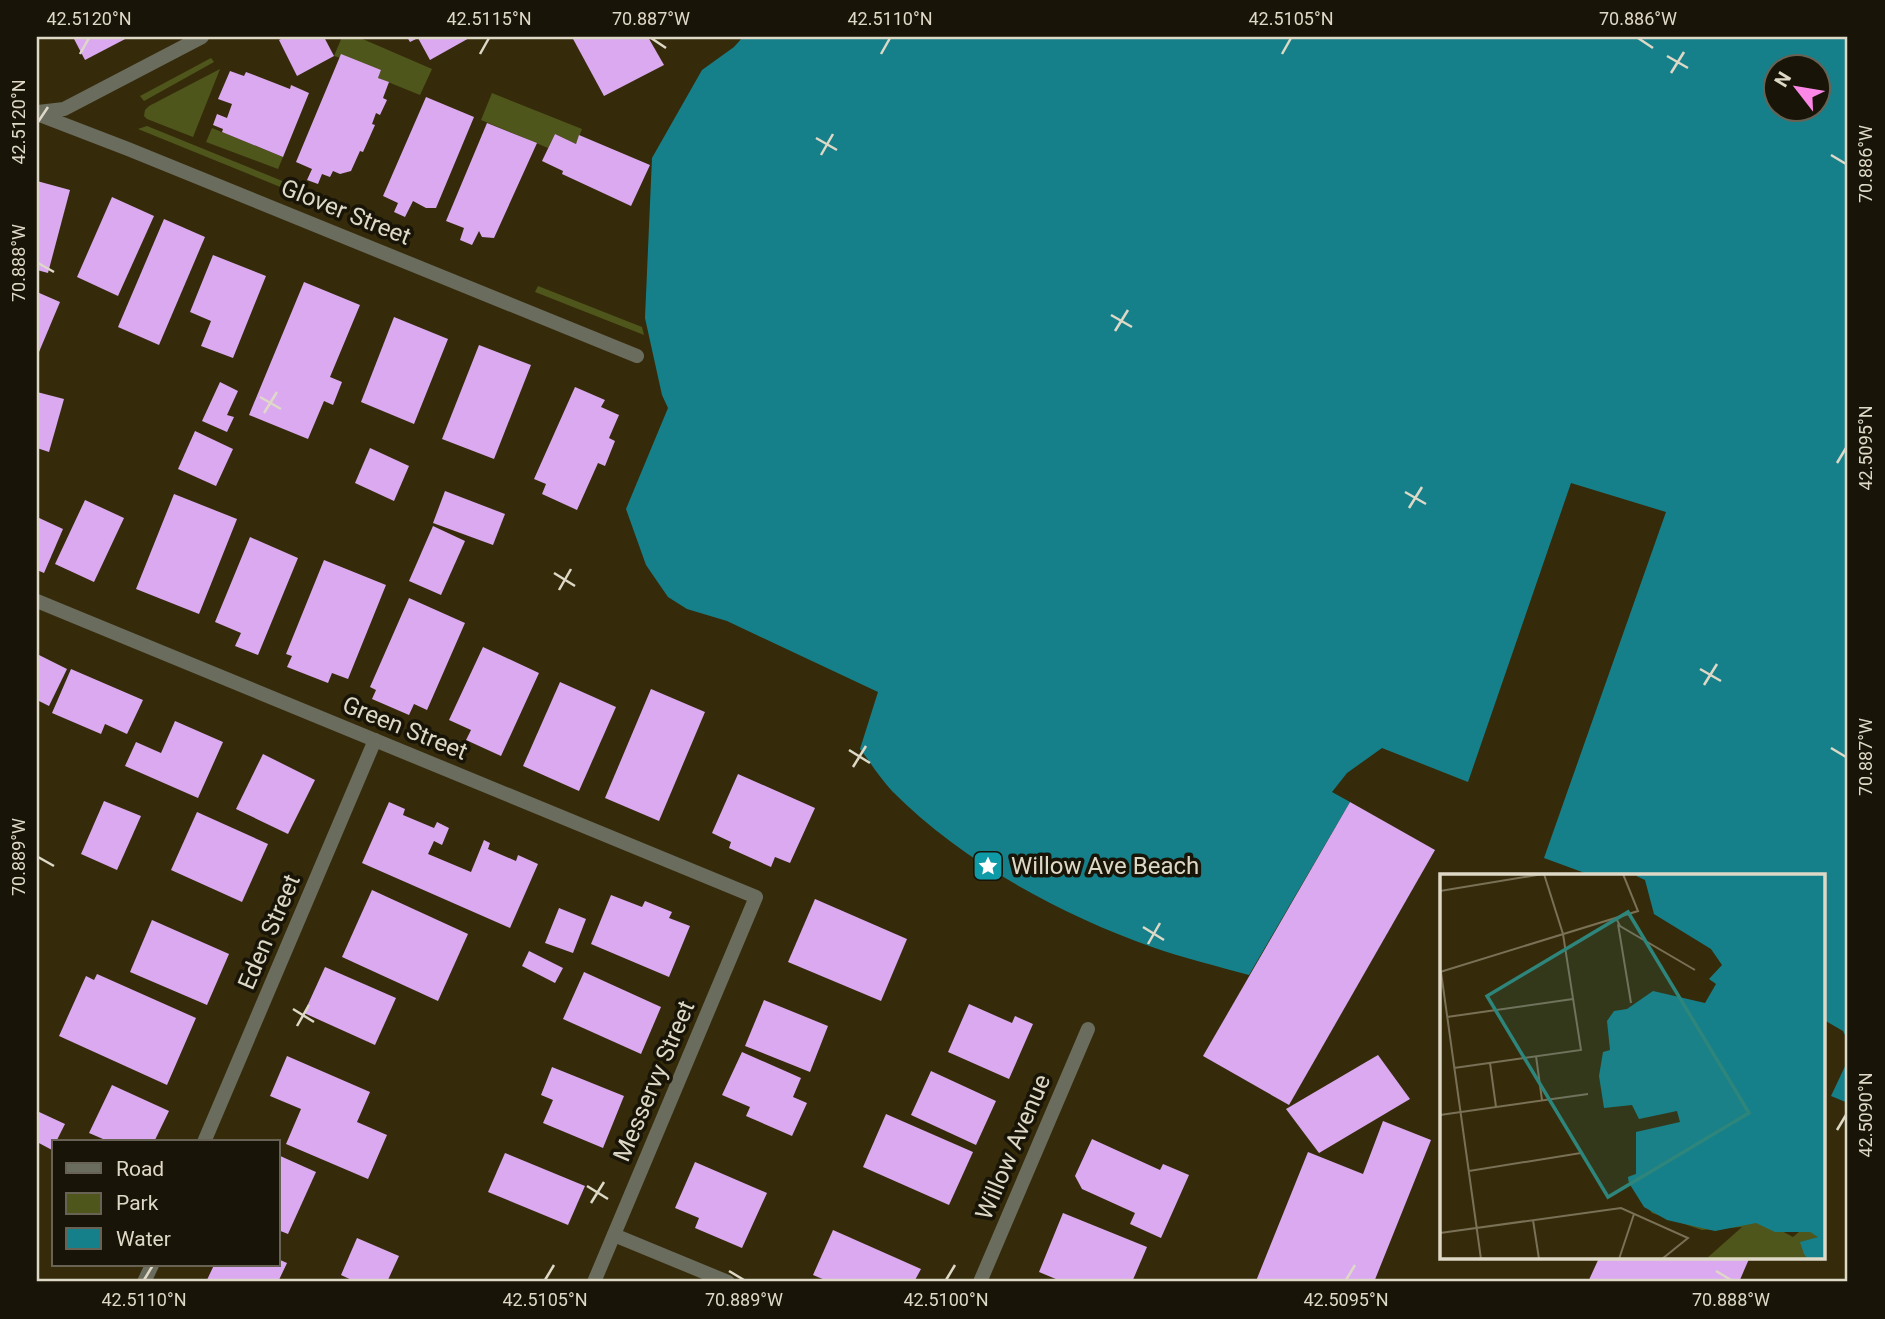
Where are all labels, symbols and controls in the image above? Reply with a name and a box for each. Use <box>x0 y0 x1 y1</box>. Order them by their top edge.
text: 42.5120°N <box>46 8 132 29</box>
text: 42.5115°N <box>446 8 532 29</box>
text: 70.887°W <box>612 8 690 29</box>
text: 42.5110°N <box>847 8 933 29</box>
text: 42.5105°N <box>1248 8 1334 29</box>
text: 70.886°W <box>1599 8 1677 29</box>
north arrow <box>1762 52 1832 122</box>
text: N <box>1770 68 1796 91</box>
text: 42.5120°N <box>8 79 29 165</box>
text: 70.886°W <box>1855 125 1876 203</box>
street label: Glover Street <box>277 173 415 251</box>
text: 70.888°W <box>8 224 29 302</box>
text: 42.5095°N <box>1855 405 1876 491</box>
street label: Green Street <box>338 690 472 766</box>
text: 70.887°W <box>1855 718 1876 796</box>
text: 70.889°W <box>8 818 29 896</box>
place icon: Willow Ave Beach <box>971 849 1005 883</box>
place label: Willow Ave Beach <box>1011 852 1199 880</box>
street label: Eden Street <box>232 870 306 994</box>
inset map <box>1440 874 1826 1260</box>
street label: Messervy Street <box>608 996 701 1166</box>
street label: Willow Avenue <box>970 1070 1056 1224</box>
text: 42.5090°N <box>1855 1072 1876 1158</box>
legend <box>52 1140 280 1266</box>
text: Road <box>116 1157 164 1181</box>
text: Park <box>116 1191 159 1215</box>
text: Water <box>116 1227 171 1251</box>
text: 42.5110°N <box>101 1289 187 1310</box>
text: 42.5105°N <box>502 1289 588 1310</box>
text: 70.889°W <box>705 1289 783 1310</box>
text: 42.5100°N <box>903 1289 989 1310</box>
text: 42.5095°N <box>1303 1289 1389 1310</box>
text: 70.888°W <box>1692 1289 1770 1310</box>

